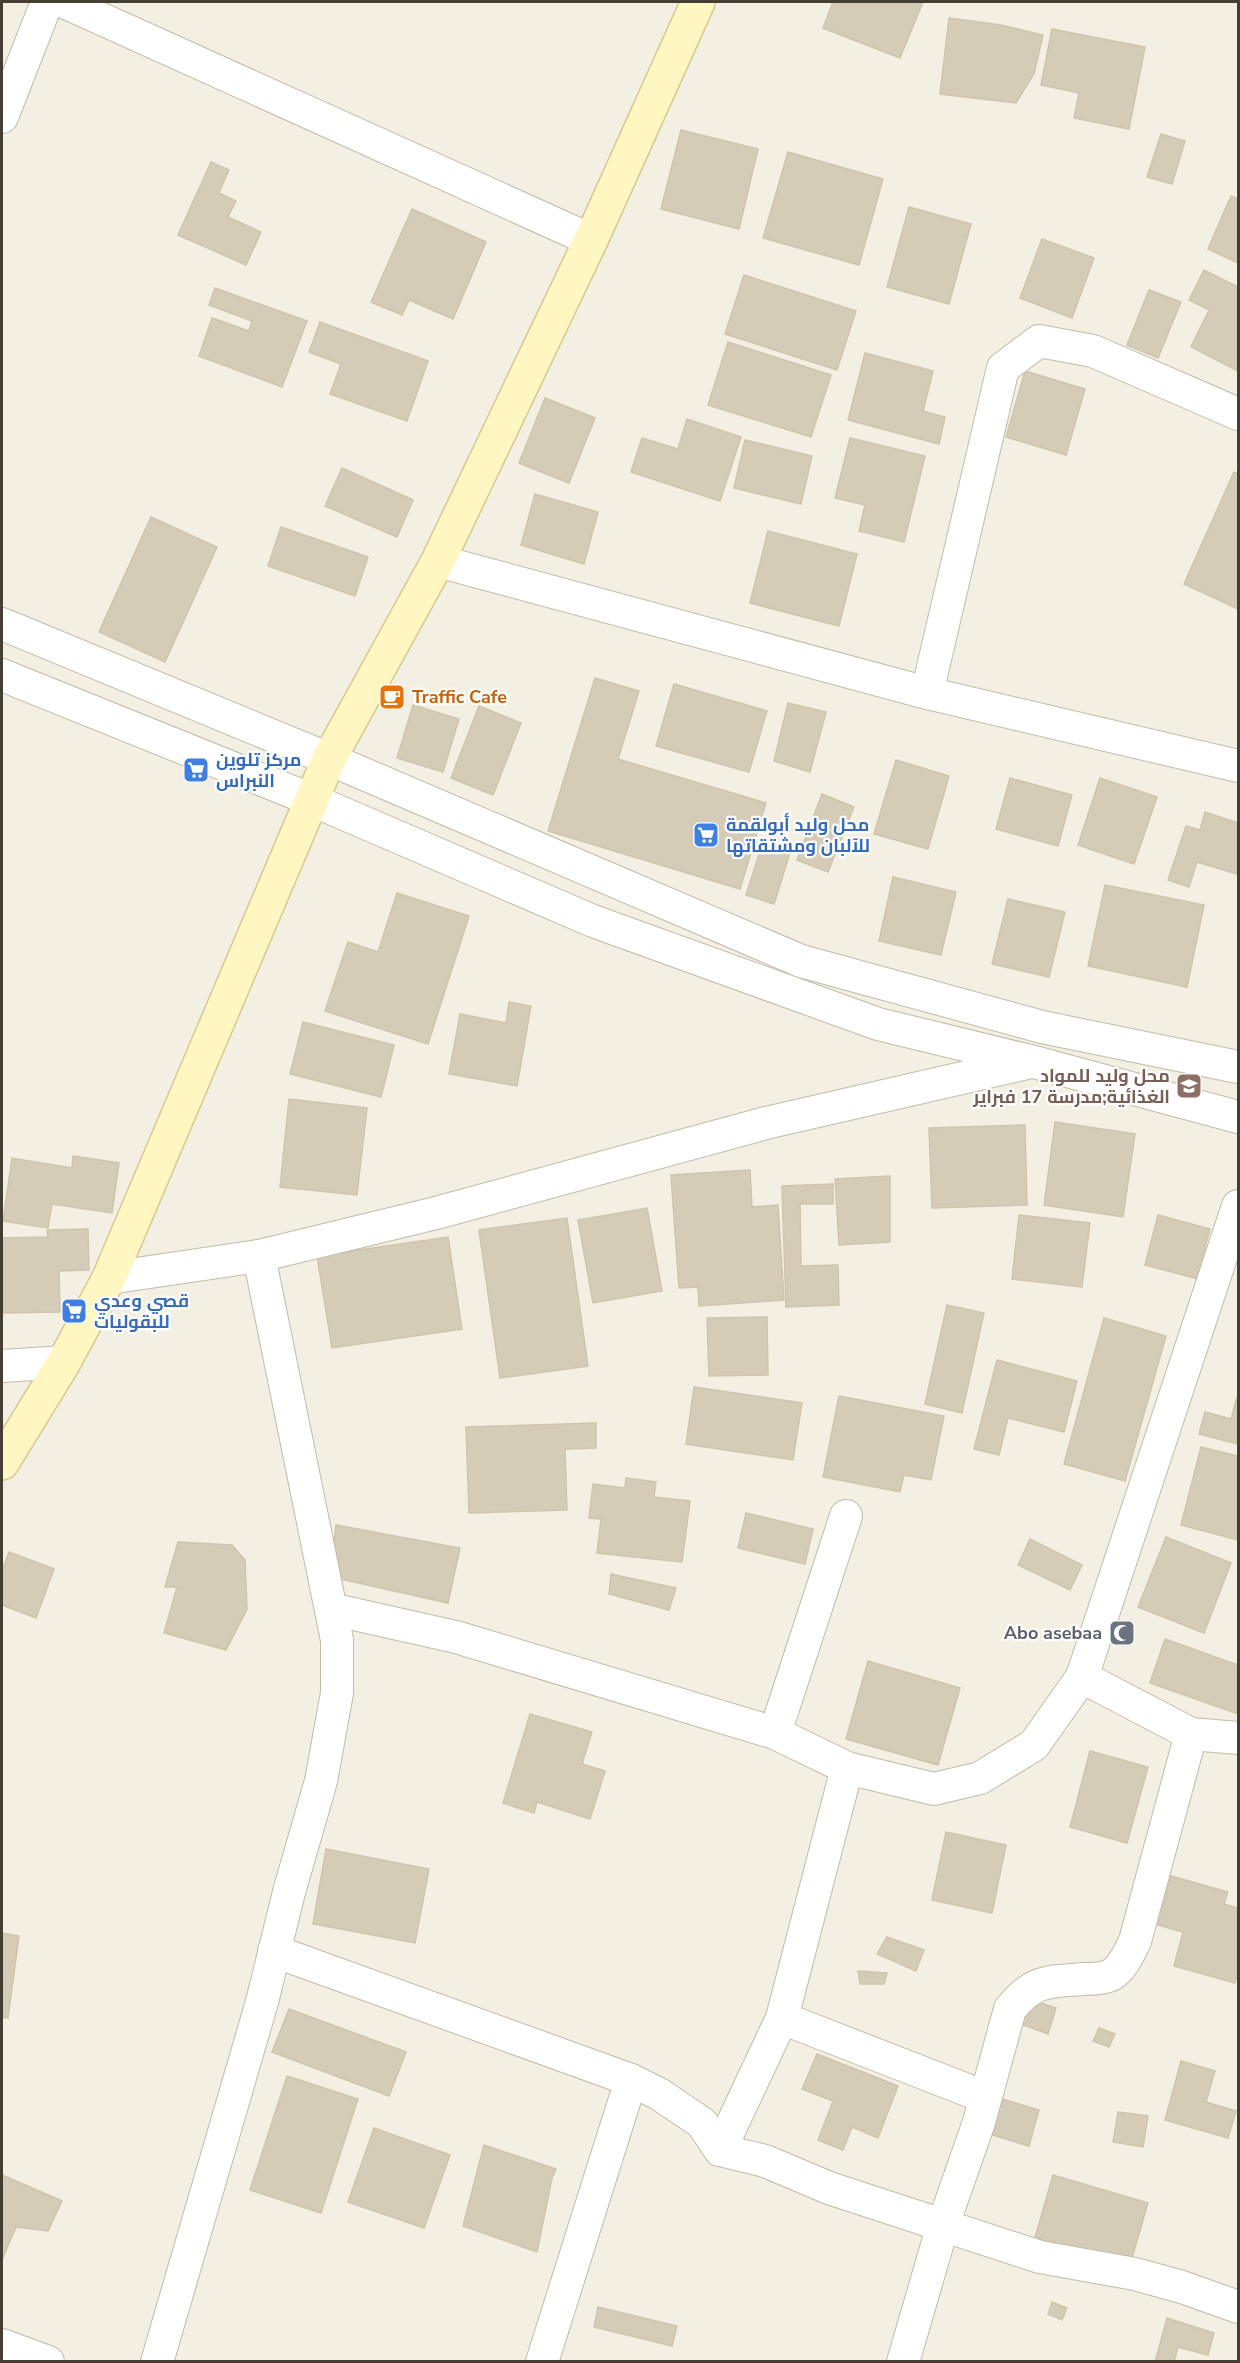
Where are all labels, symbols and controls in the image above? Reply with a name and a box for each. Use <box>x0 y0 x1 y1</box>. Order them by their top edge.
cafe icon: Traffic Cafe <box>377 682 407 712</box>
place label: Traffic Cafe <box>412 685 507 709</box>
place label: مركز تلوين النبراس <box>216 748 302 793</box>
supermarket icon: مركز تلوين النبراس <box>181 755 211 785</box>
place label: محل وليد أبولقمة للآلبان ومشتقاتها <box>726 812 870 858</box>
supermarket icon: محل وليد أبولقمة للآلبان ومشتقاتها <box>691 820 721 850</box>
place label: محل وليد للمواد الغذائية;مدرسة 17 فبراير <box>972 1064 1170 1109</box>
school or university icon: محل وليد للمواد الغذائية;مدرسة 17 فبراير <box>1174 1071 1204 1101</box>
place label: قصي وعدي للبقوليات <box>94 1289 189 1334</box>
supermarket icon: قصي وعدي للبقوليات <box>59 1296 89 1326</box>
mosque icon: Abo asebaa <box>1107 1618 1137 1648</box>
place label: Abo asebaa <box>1004 1621 1102 1645</box>

